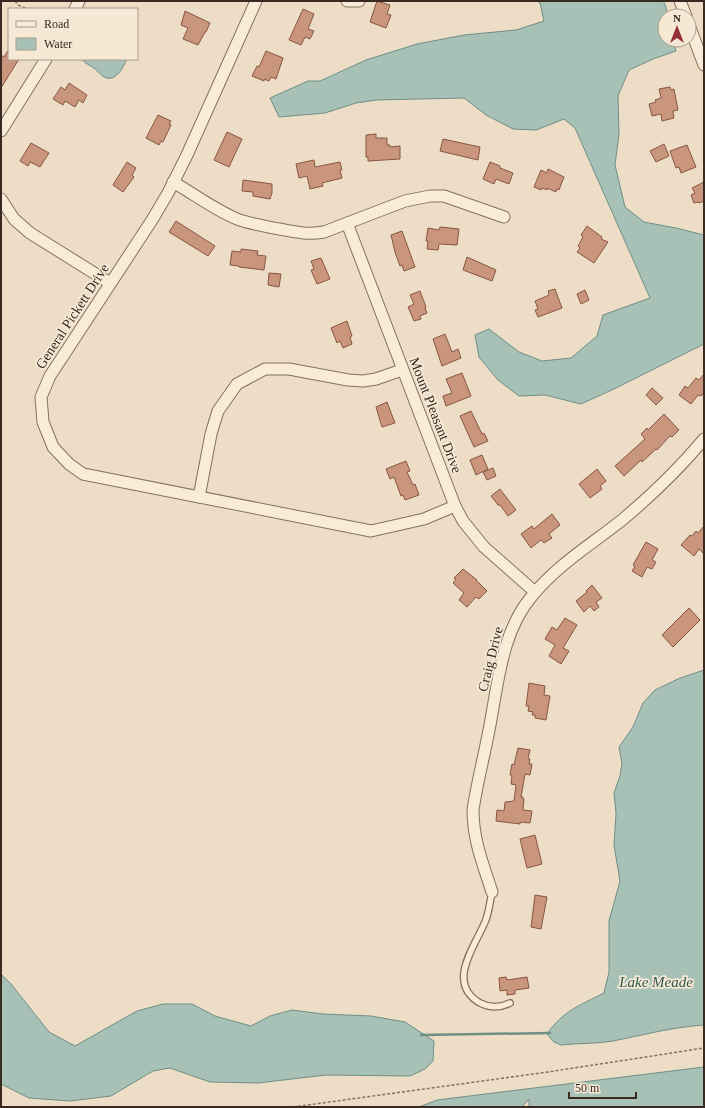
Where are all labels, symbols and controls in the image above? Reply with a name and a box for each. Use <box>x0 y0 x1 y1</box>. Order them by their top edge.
legend <box>8 8 138 60</box>
north arrow <box>657 8 697 48</box>
text: N <box>673 12 681 24</box>
text: Road <box>44 17 69 31</box>
text: Water <box>44 37 72 51</box>
street label: General Pickett Drive <box>33 261 112 372</box>
street label: Mount Pleasant Drive <box>407 355 465 475</box>
street label: Craig Drive <box>475 625 506 693</box>
water label: Lake Meade <box>618 974 693 990</box>
scale bar <box>569 1074 636 1100</box>
text: 50 m <box>575 1081 600 1095</box>

